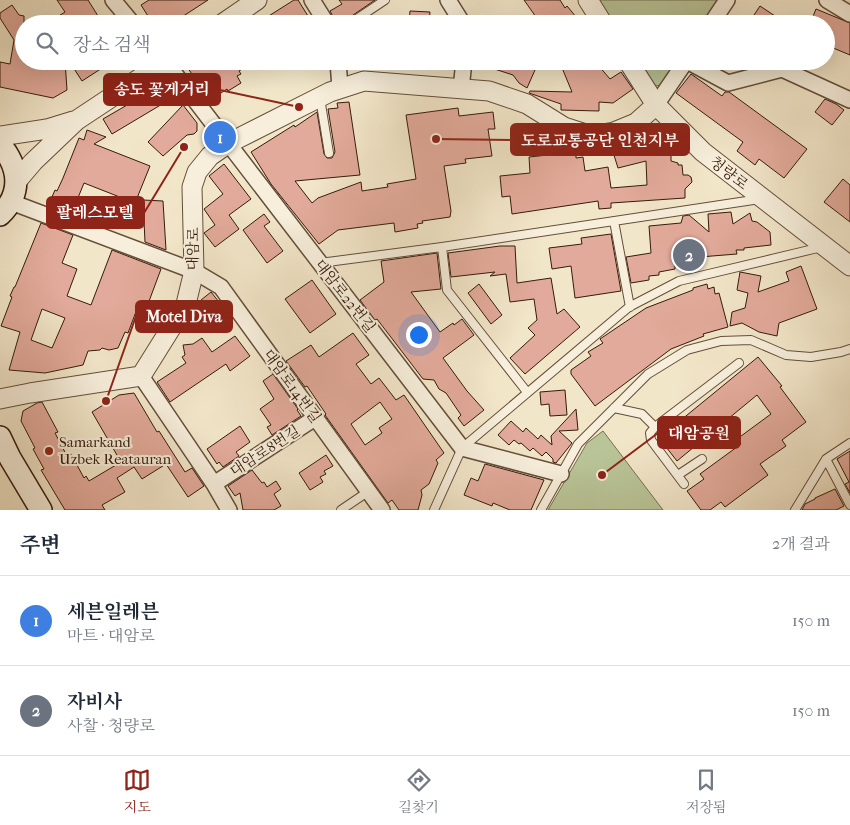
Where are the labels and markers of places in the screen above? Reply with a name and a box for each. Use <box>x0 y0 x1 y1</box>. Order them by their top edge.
callout: 송도 꽃게거리 <box>104 74 220 105</box>
pin: 1 <box>204 118 236 156</box>
callout: 도로교통공단 인천지부 <box>511 124 689 155</box>
callout: 팔레스모텔 <box>47 197 144 228</box>
pin: 2 <box>673 236 705 274</box>
callout: Motel Diva <box>136 301 232 332</box>
callout: 대암공원 <box>658 417 740 448</box>
place label: Samarkand Uzbek Reatauran <box>59 433 172 468</box>
marker: Samarkand Uzbek Reatauran <box>43 445 55 457</box>

